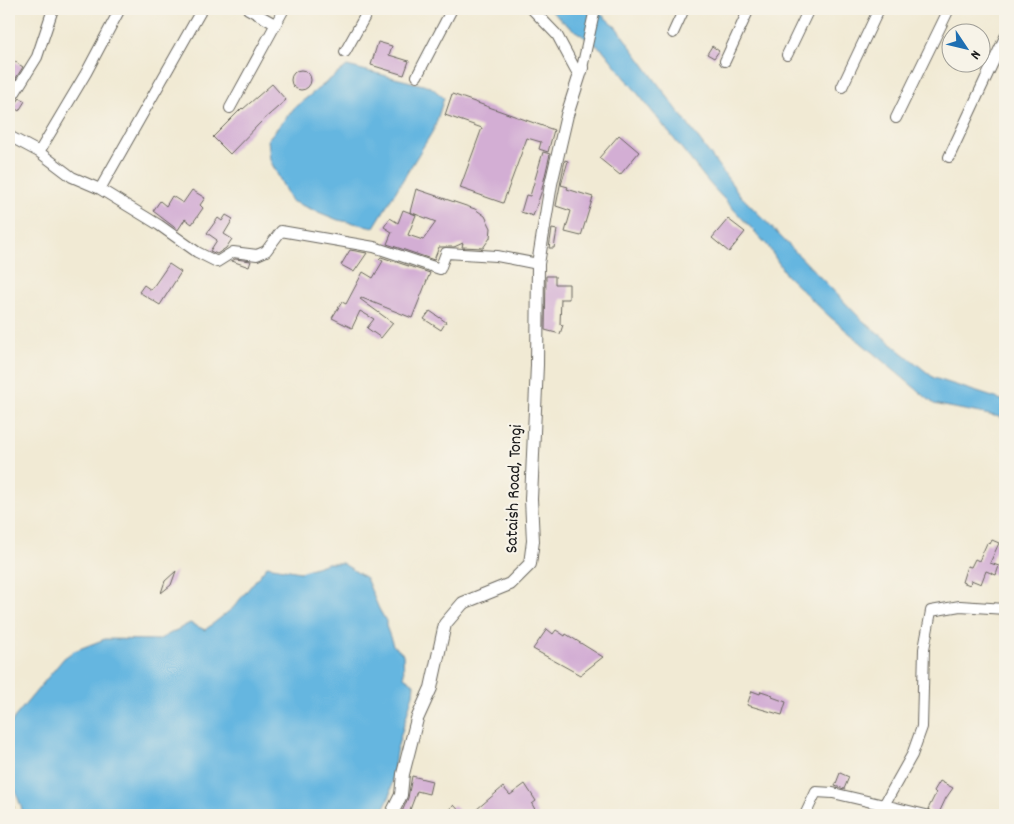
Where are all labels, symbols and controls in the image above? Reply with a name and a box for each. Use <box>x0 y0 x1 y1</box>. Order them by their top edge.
north arrow <box>942 22 992 72</box>
text: N <box>965 46 985 63</box>
street label: Sataish Road, Tongi <box>500 424 530 554</box>

